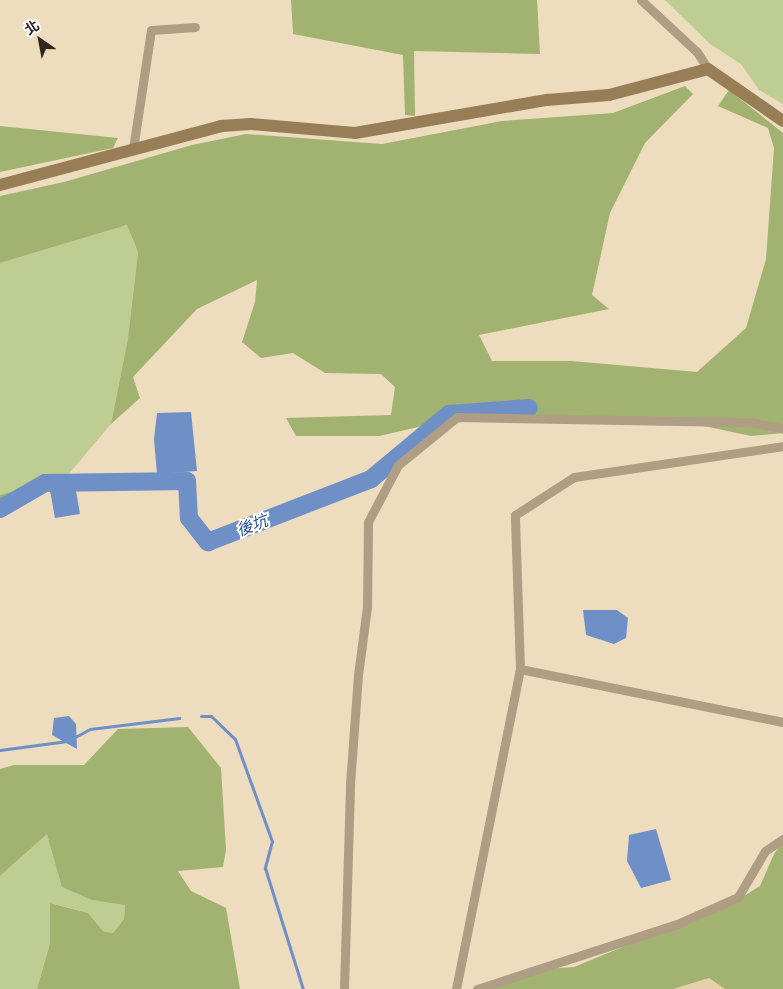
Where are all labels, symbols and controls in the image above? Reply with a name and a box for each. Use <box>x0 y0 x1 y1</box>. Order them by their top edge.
north arrow <box>15 15 65 65</box>
text: 北 <box>21 15 43 40</box>
water label: 後坑 <box>234 510 270 540</box>

